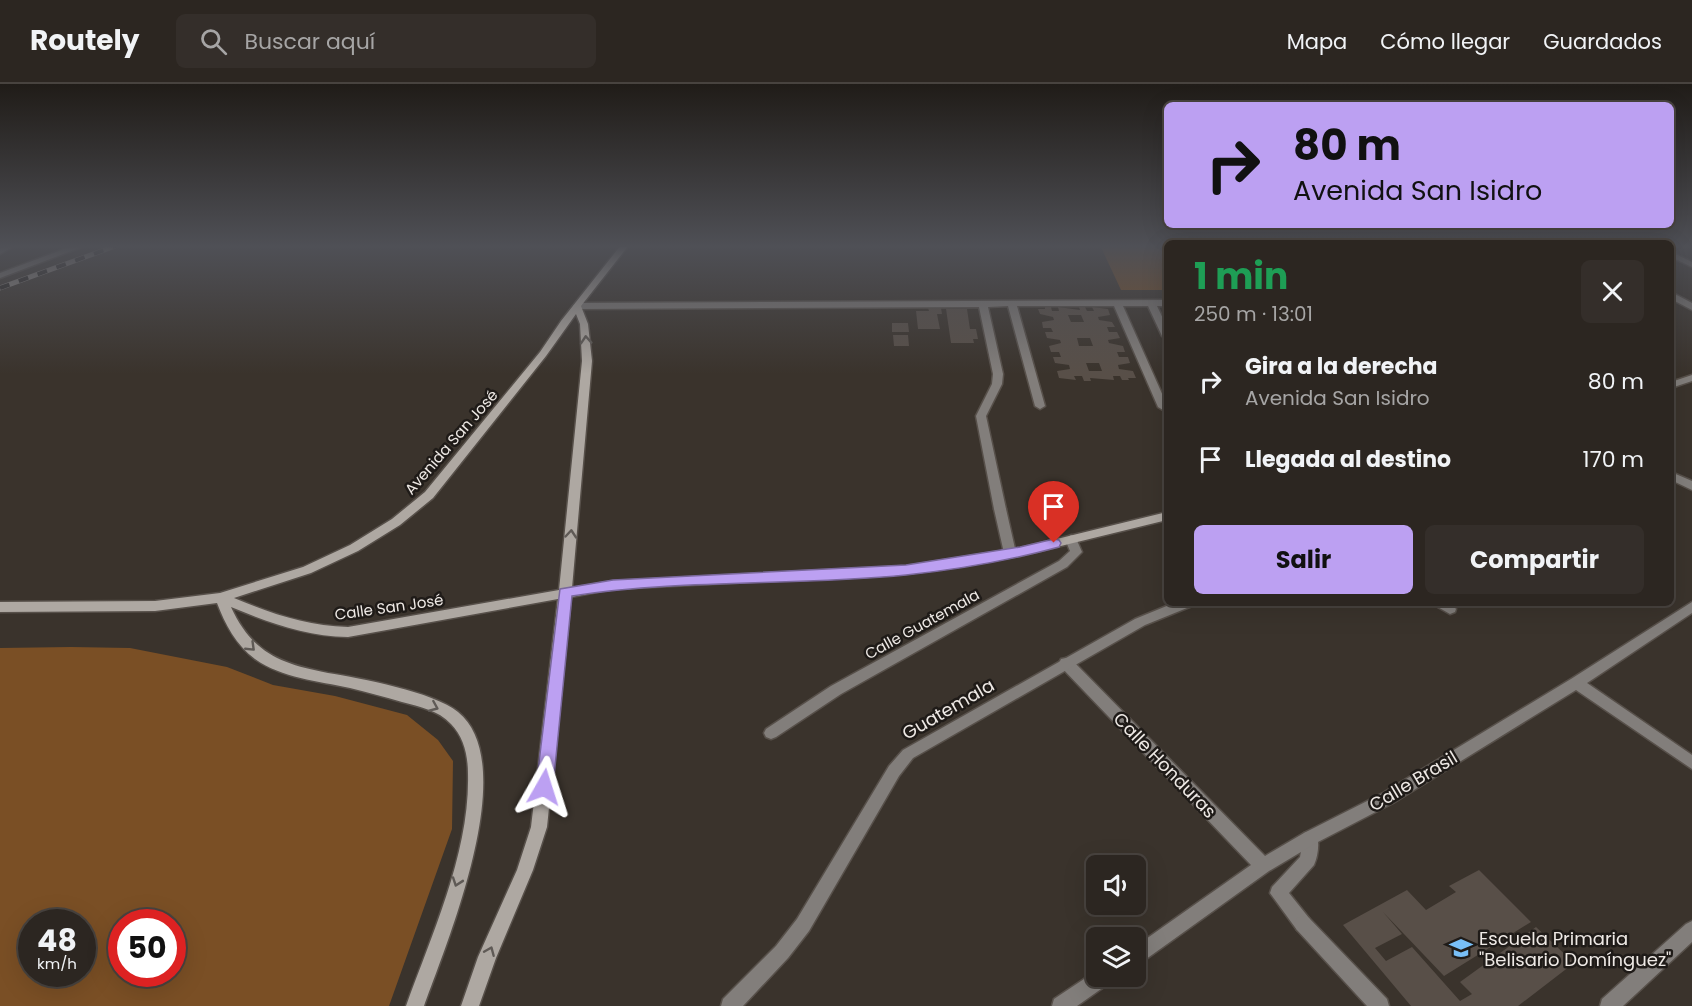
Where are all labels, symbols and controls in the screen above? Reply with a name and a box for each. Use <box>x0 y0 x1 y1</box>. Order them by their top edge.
search box <box>176 14 596 68</box>
text: Routely <box>30 21 140 60</box>
icon: search <box>197 25 230 58</box>
text: Buscar aquí <box>245 26 375 57</box>
text: Mapa <box>1287 27 1347 56</box>
text: Cómo llegar <box>1380 27 1510 56</box>
text: Guardados <box>1543 27 1662 56</box>
text: 80 m <box>1293 116 1401 175</box>
icon: right <box>1194 126 1272 204</box>
text: Avenida San Isidro <box>1293 172 1542 209</box>
text: 1 min <box>1194 251 1288 302</box>
button: close <box>1581 260 1644 323</box>
text: 250 m · 13:01 <box>1194 300 1313 328</box>
one-way arrow <box>580 335 593 344</box>
text: Gira a la derecha <box>1245 351 1438 382</box>
icon: right <box>1194 365 1227 398</box>
text: 80 m <box>1588 366 1644 397</box>
text: Avenida San Isidro <box>1245 384 1430 412</box>
street label: Avenida San José <box>400 385 502 499</box>
icon: arrive <box>1194 443 1227 476</box>
text: Llegada al destino <box>1245 444 1451 475</box>
text: 170 m <box>1583 444 1644 475</box>
pin <box>1028 481 1079 543</box>
icon: arrive <box>1037 490 1070 523</box>
button: Salir <box>1194 525 1413 594</box>
button: Compartir <box>1425 525 1644 594</box>
one-way arrow <box>564 529 577 539</box>
street label: Calle Guatemala <box>861 584 983 664</box>
street label: Calle San José <box>333 589 445 625</box>
one-way arrow <box>243 639 254 650</box>
street label: Guatemala <box>897 672 999 746</box>
one-way arrow <box>428 699 439 711</box>
street label: Calle Honduras <box>1108 707 1222 823</box>
street label: Calle Brasil <box>1364 745 1462 817</box>
position arrow <box>512 755 576 819</box>
map controls <box>1086 855 1146 987</box>
button: sound <box>1086 855 1146 915</box>
one-way arrow <box>452 876 465 887</box>
speed limit sign: 50 <box>108 909 186 987</box>
text: 48 <box>37 919 77 962</box>
place label: Escuela Primaria "Belisario Domínguez" <box>1479 926 1671 972</box>
button: layers <box>1086 927 1146 987</box>
school or university icon: Escuela Primaria "Belisario Domínguez" <box>1448 935 1474 961</box>
one-way arrow <box>483 946 495 957</box>
text: km/h <box>37 953 77 974</box>

